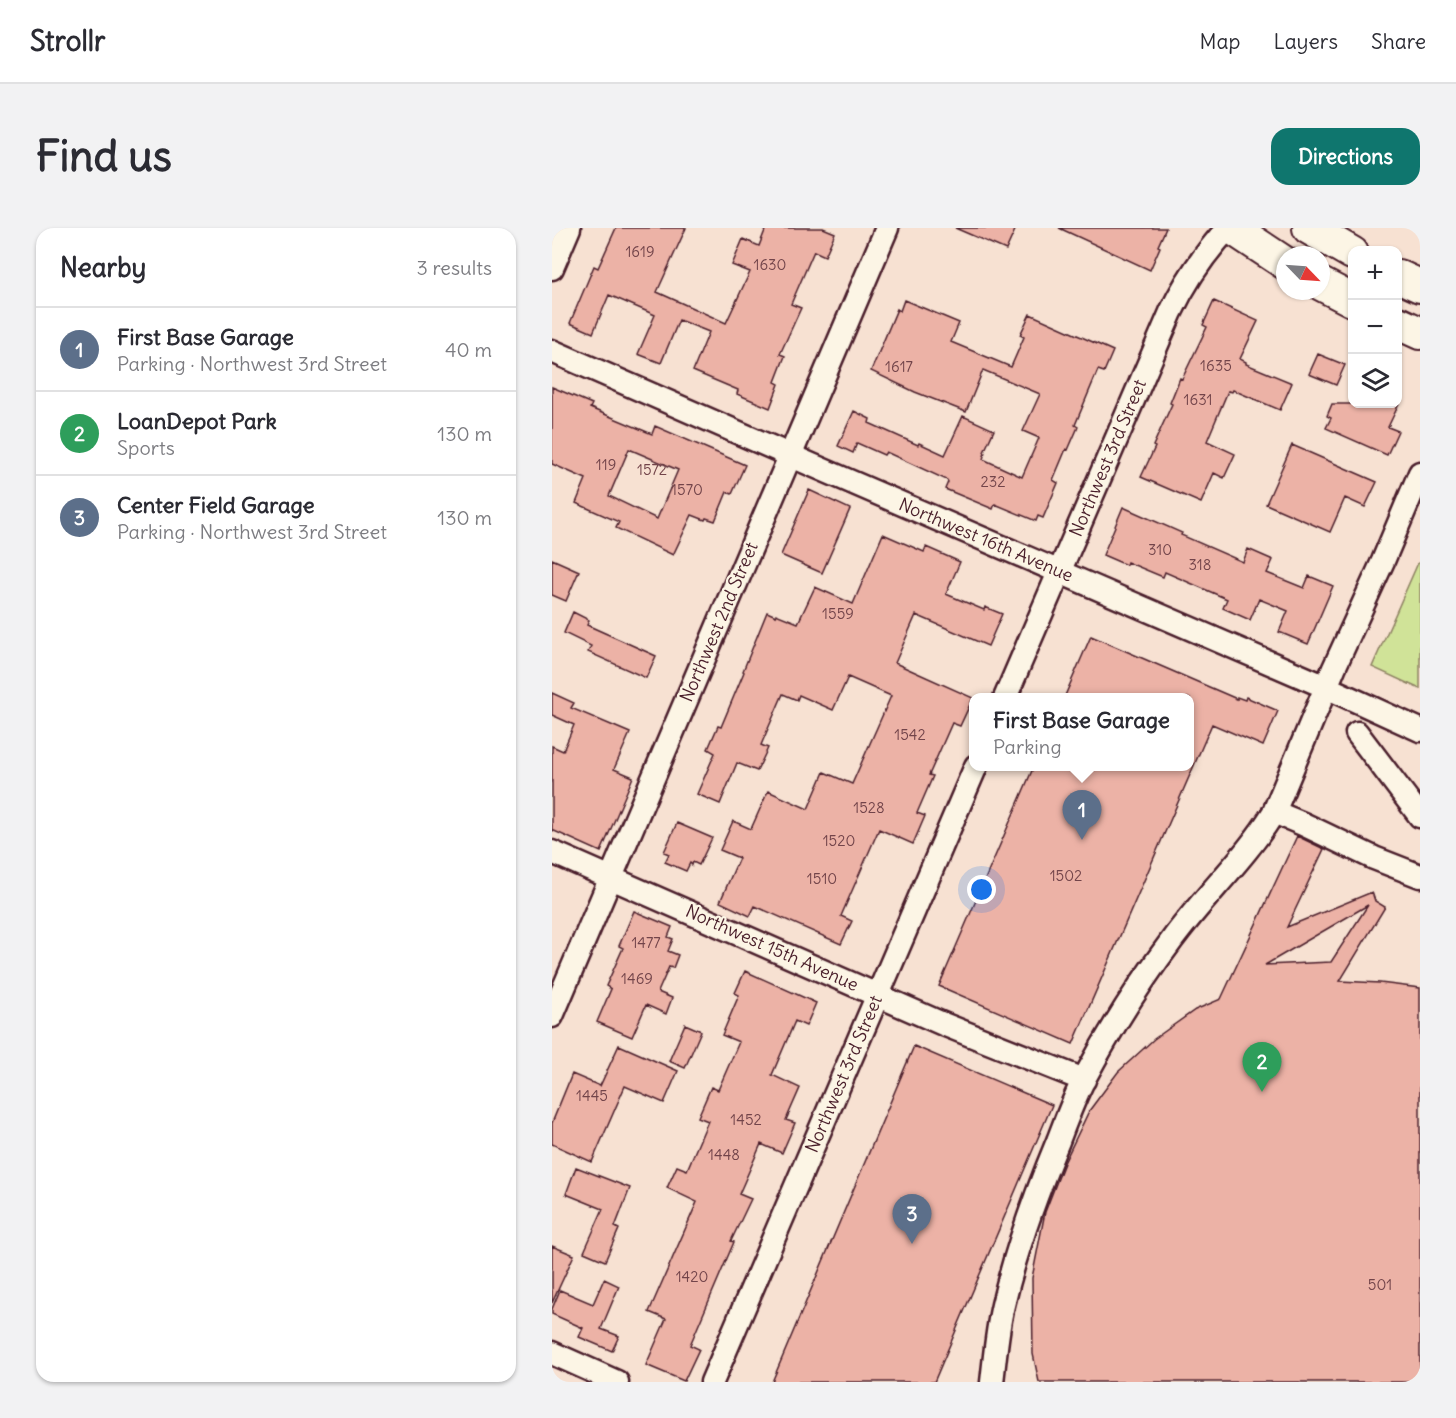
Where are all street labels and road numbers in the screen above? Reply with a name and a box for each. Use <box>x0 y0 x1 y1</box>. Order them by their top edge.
street label: Northwest 3rd Street <box>1064 376 1151 540</box>
street label: Northwest 16th Avenue <box>896 492 1077 587</box>
street label: Northwest 2nd Street <box>674 538 763 705</box>
street label: Northwest 15th Avenue <box>682 899 862 996</box>
street label: Northwest 3rd Street <box>800 992 887 1156</box>

